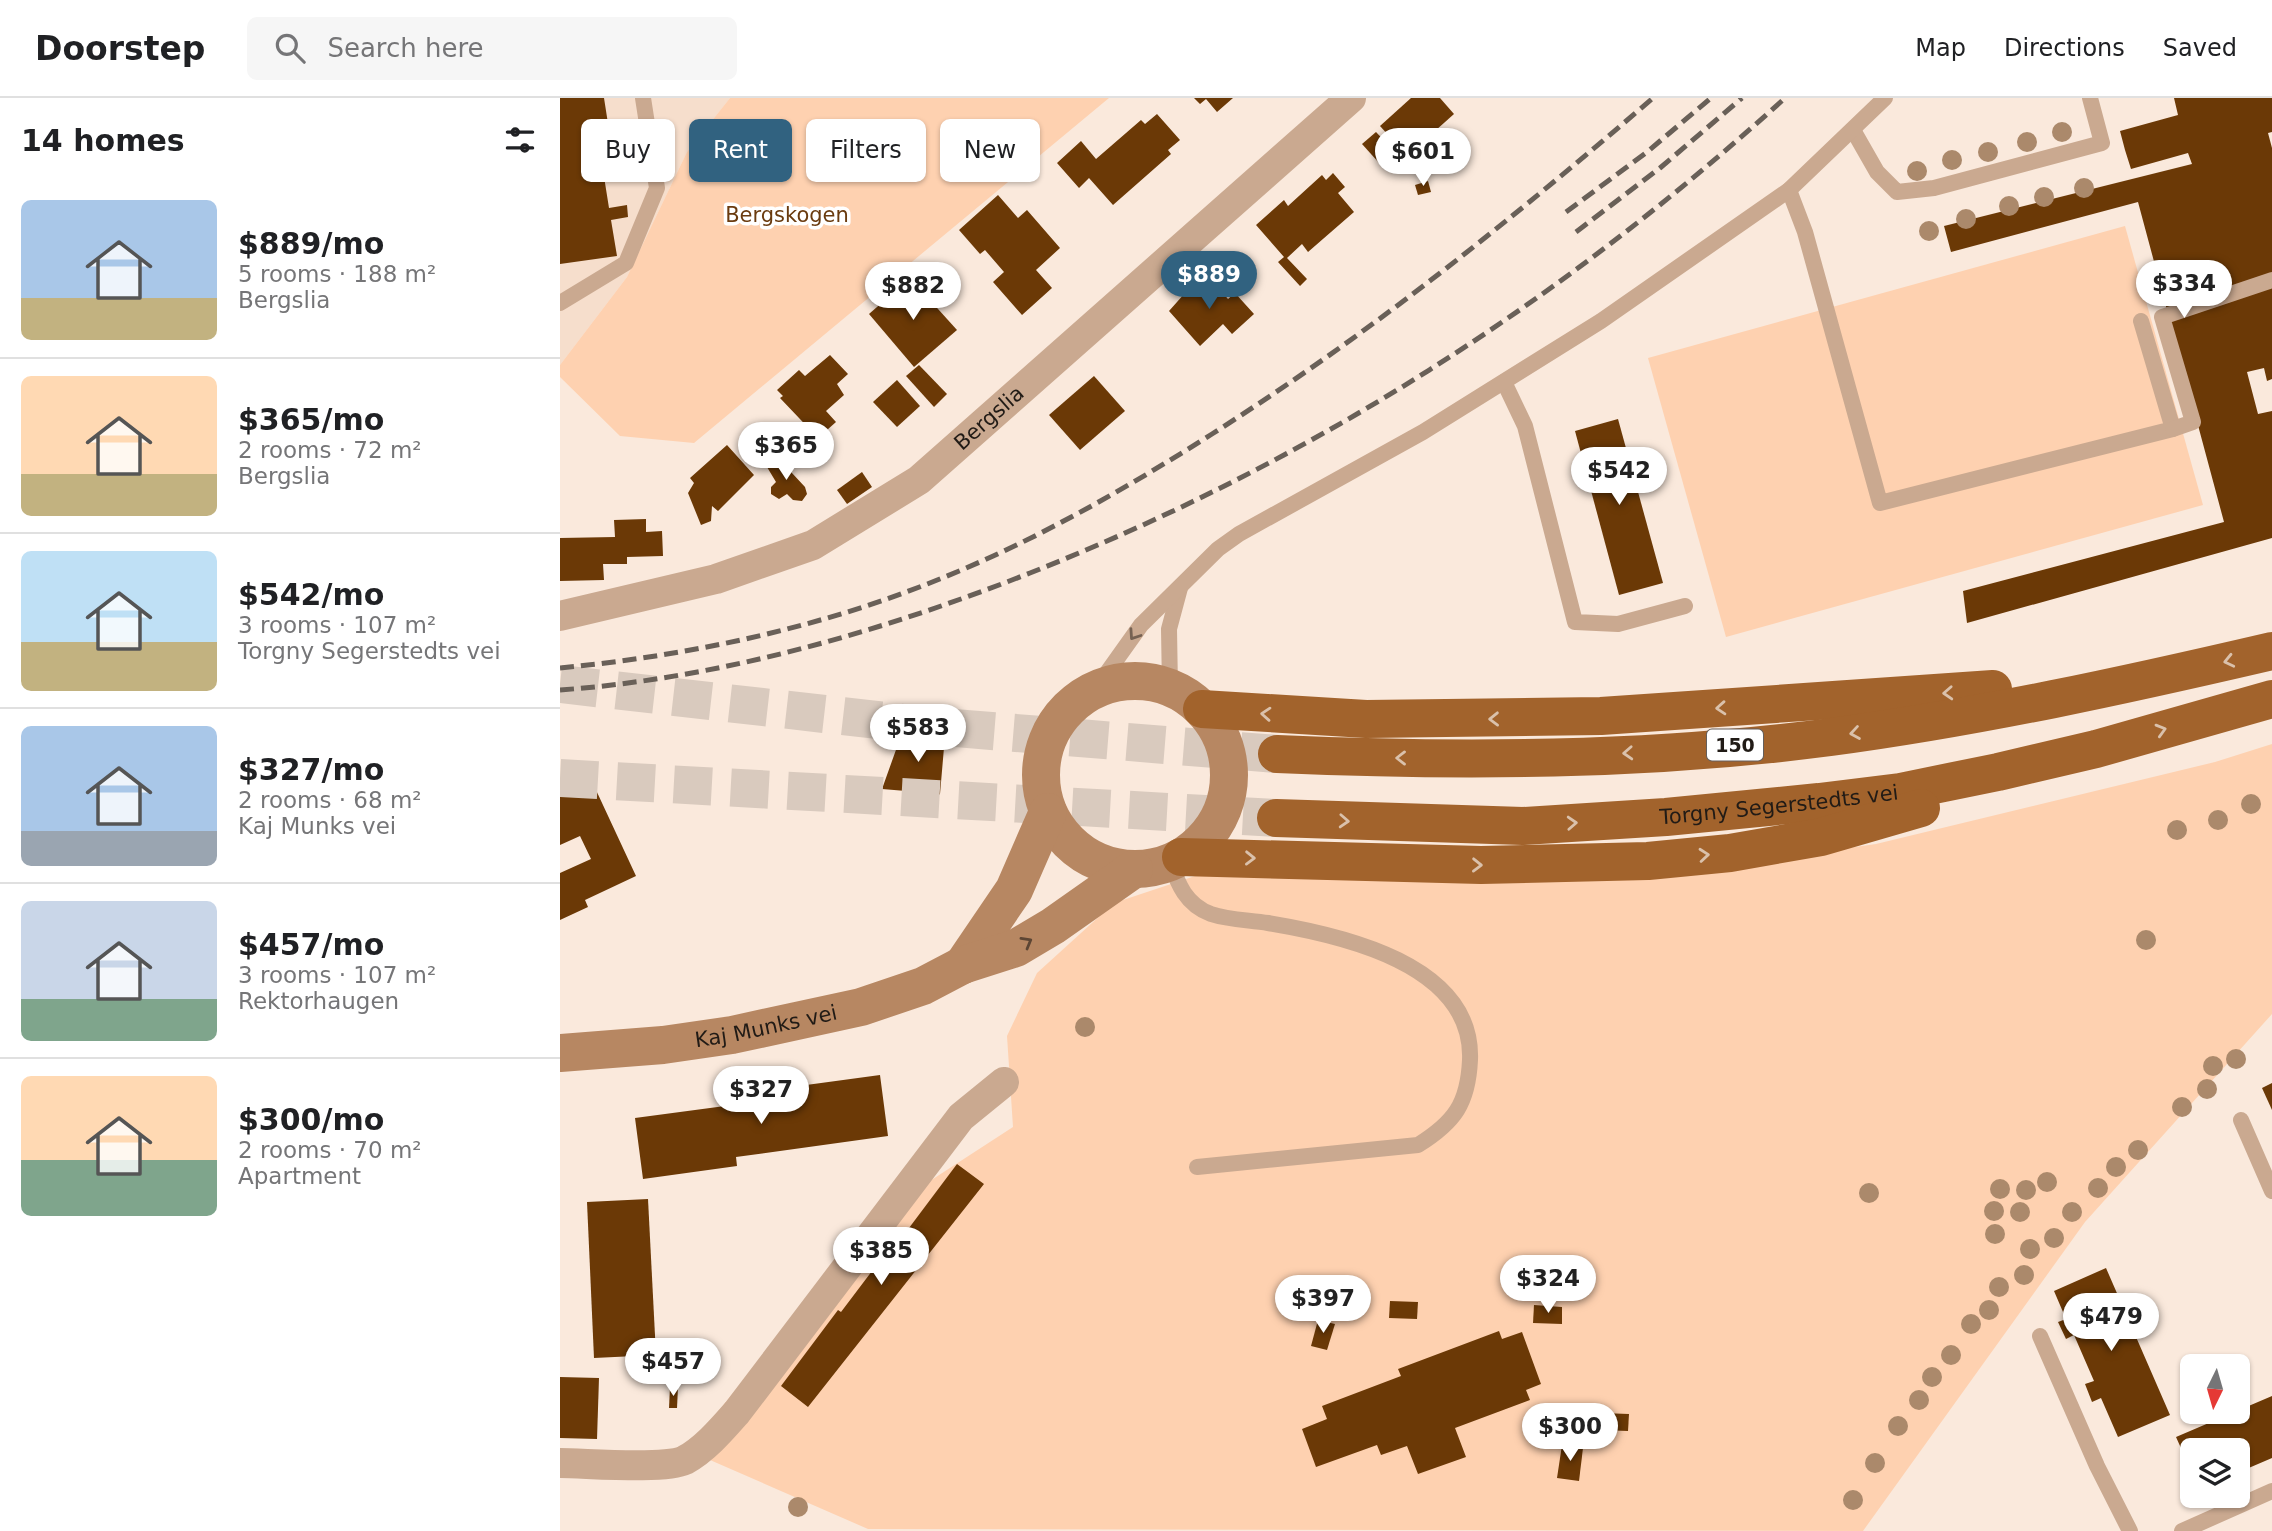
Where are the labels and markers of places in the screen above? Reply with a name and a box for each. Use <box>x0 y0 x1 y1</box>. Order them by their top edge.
pin: $601 <box>1382 129 1464 188</box>
pin: $889 <box>1168 252 1250 311</box>
pin: $334 <box>2143 260 2225 320</box>
pin: $882 <box>872 262 954 322</box>
pin: $365 <box>745 422 827 482</box>
pin: $542 <box>1578 448 1660 507</box>
pin: $583 <box>877 704 959 764</box>
pin: $327 <box>720 1066 802 1126</box>
pin: $385 <box>840 1228 922 1287</box>
pin: $324 <box>1507 1256 1589 1315</box>
pin: $397 <box>1282 1276 1364 1335</box>
pin: $479 <box>2070 1294 2152 1353</box>
pin: $457 <box>632 1338 714 1398</box>
pin: $300 <box>1529 1404 1611 1463</box>

